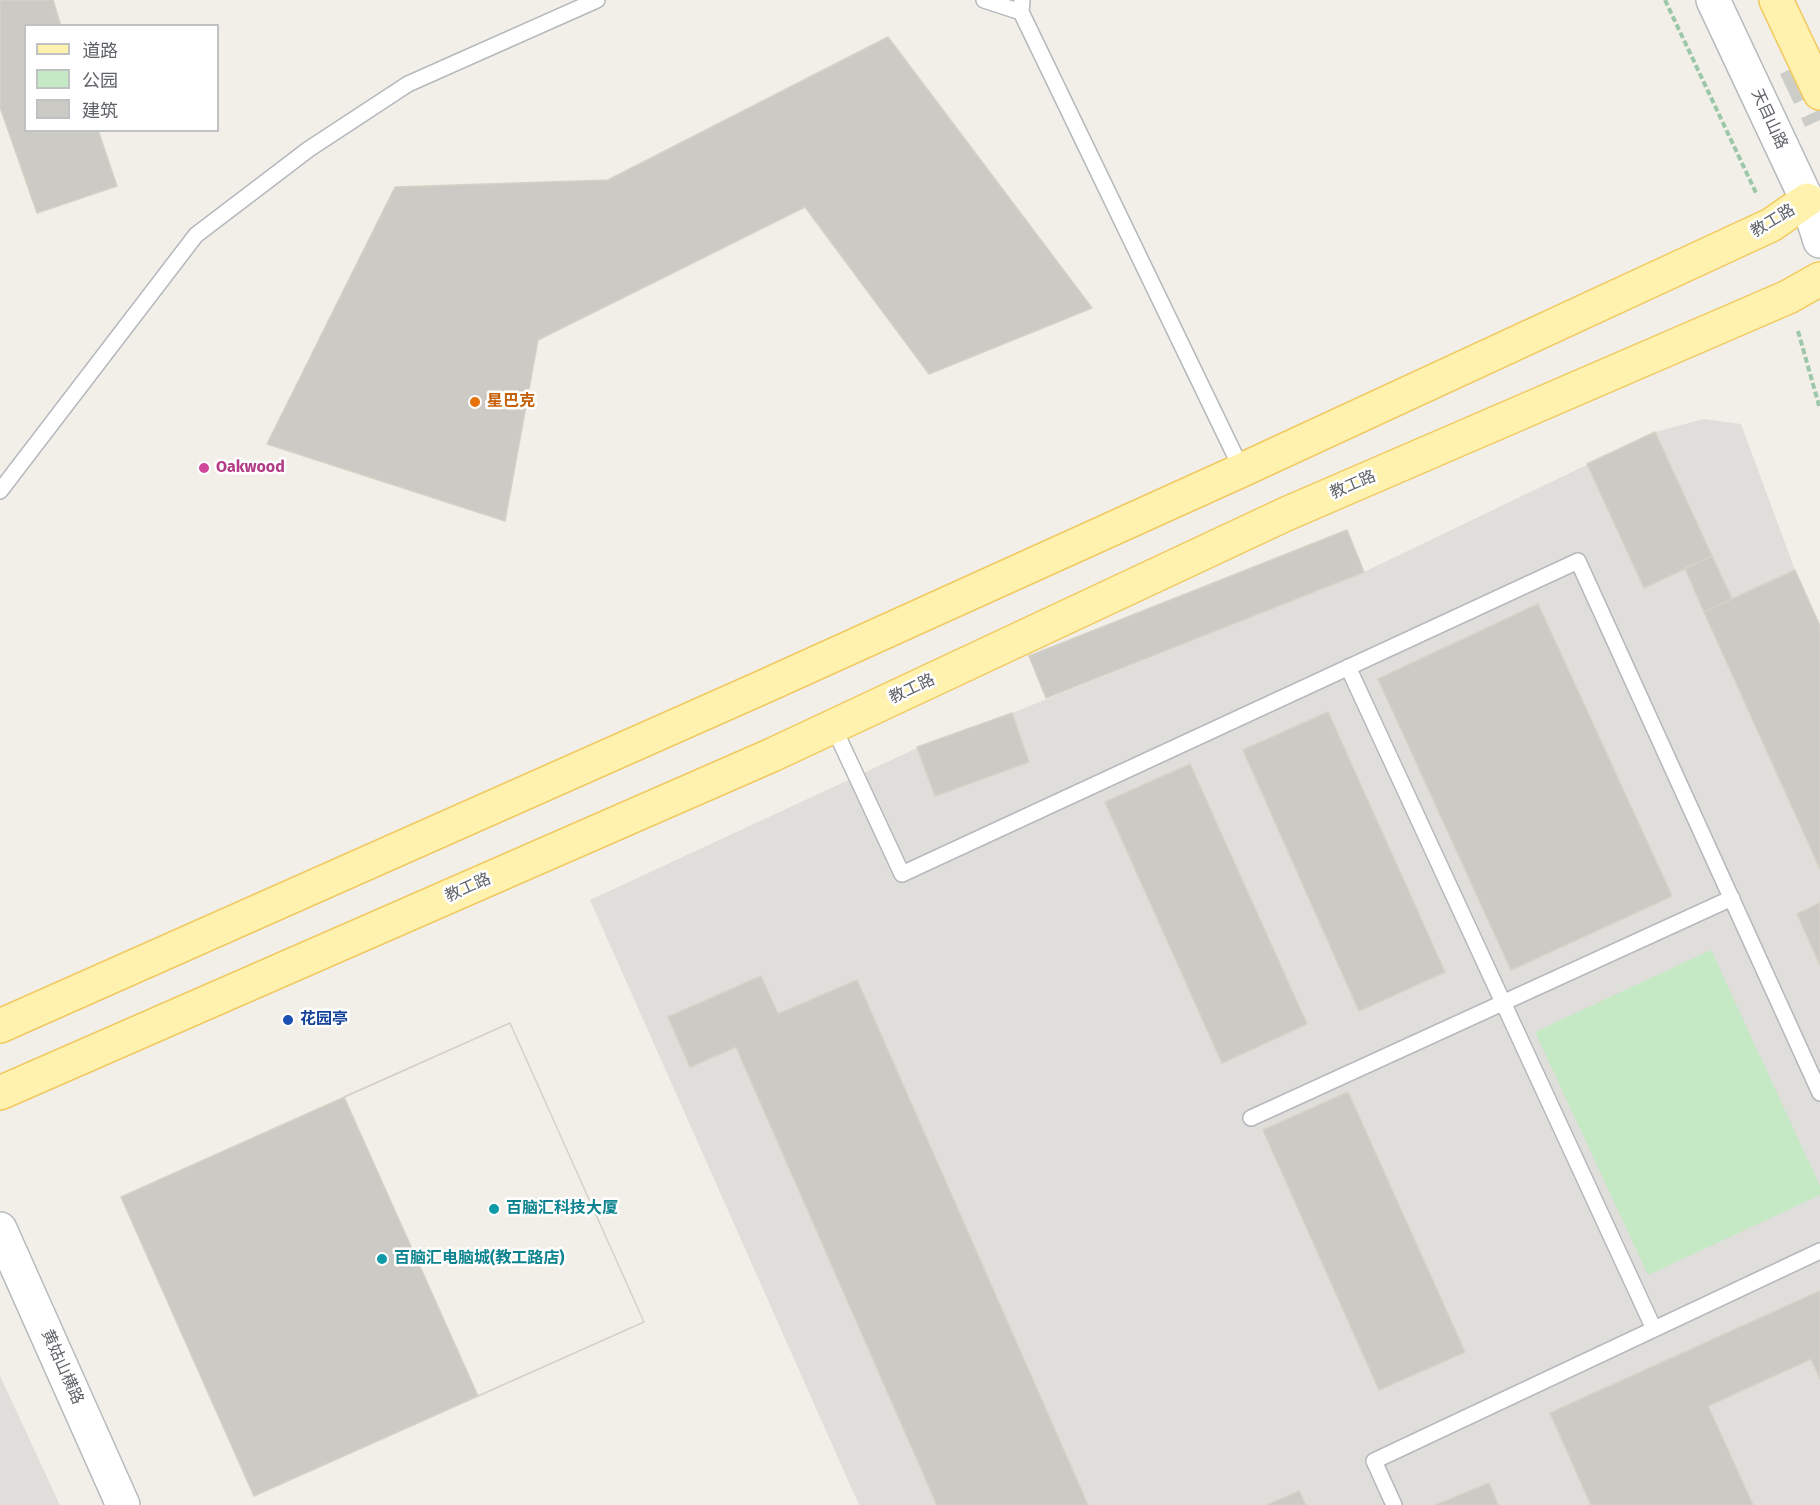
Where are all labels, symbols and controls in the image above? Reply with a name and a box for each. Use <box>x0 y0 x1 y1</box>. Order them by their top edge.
legend <box>24 24 219 132</box>
text: 道路 <box>82 40 118 62</box>
text: 公园 <box>82 70 118 92</box>
street label: 天目山路 <box>1747 86 1791 152</box>
text: 建筑 <box>82 100 118 122</box>
street label: 教工路 <box>1747 200 1799 242</box>
place label: 星巴克 <box>487 392 535 412</box>
marker: 星巴克 <box>468 395 482 409</box>
place label: Oakwood <box>216 458 285 478</box>
marker: Oakwood <box>197 461 211 475</box>
street label: 教工路 <box>1327 467 1379 503</box>
street label: 教工路 <box>886 670 938 708</box>
street label: 教工路 <box>442 869 494 907</box>
place label: 花园亭 <box>300 1010 348 1030</box>
marker: 花园亭 <box>281 1013 295 1027</box>
place label: 百脑汇科技大厦 <box>506 1199 618 1219</box>
marker: 百脑汇科技大厦 <box>487 1202 501 1216</box>
place label: 百脑汇电脑城(教工路店) <box>394 1249 564 1269</box>
marker: 百脑汇电脑城(教工路店) <box>375 1252 389 1266</box>
street label: 黄姑山横路 <box>37 1327 87 1407</box>

